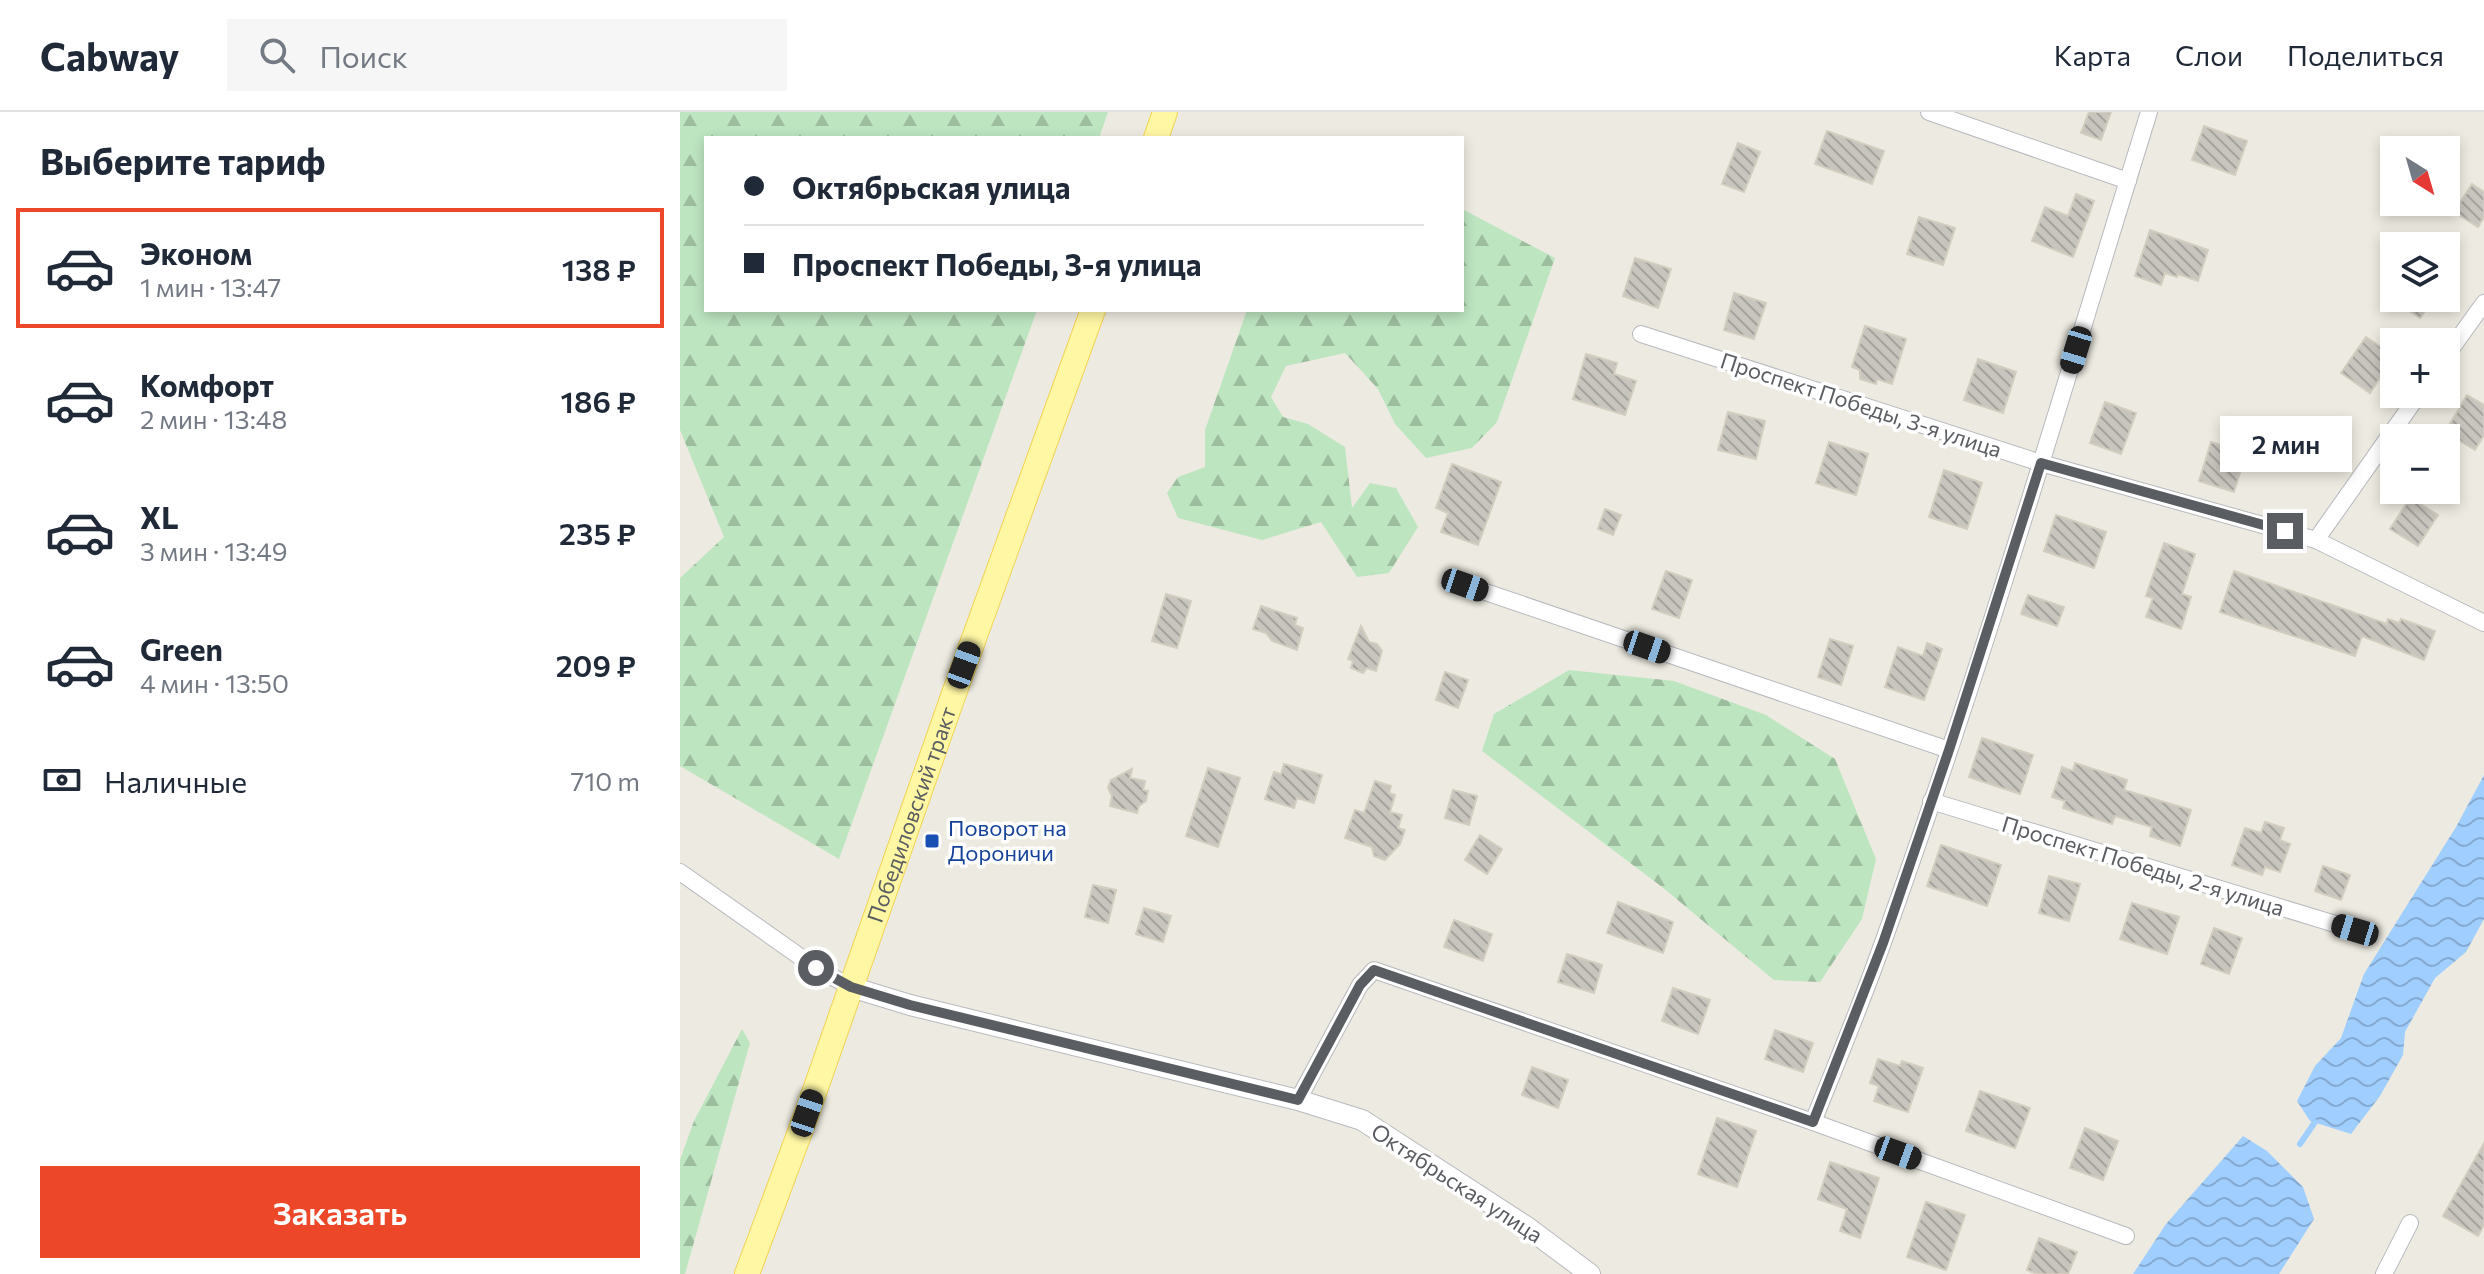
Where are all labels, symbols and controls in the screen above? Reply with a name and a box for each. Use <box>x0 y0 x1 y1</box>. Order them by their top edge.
search box <box>227 19 787 91</box>
text: Cabway <box>40 32 179 79</box>
icon: search <box>255 33 299 77</box>
text: Поиск <box>319 37 408 74</box>
text: Карта <box>2054 38 2131 72</box>
text: Слои <box>2175 38 2243 72</box>
text: Поделиться <box>2287 38 2444 72</box>
north arrow <box>2380 136 2460 216</box>
map controls <box>2380 136 2460 504</box>
text: Выберите тариф <box>40 138 325 182</box>
text: Октябрьская улица <box>792 168 1070 205</box>
icon: car <box>44 232 116 304</box>
button: layers <box>2380 232 2460 312</box>
text: Эконом <box>140 234 252 271</box>
text: Проспект Победы, 3-я улица <box>792 245 1201 282</box>
text: 138 ₽ <box>562 250 636 287</box>
text: 1 мин · 13:47 <box>140 271 281 302</box>
car <box>2058 324 2094 376</box>
button: + <box>2380 328 2460 408</box>
street label: Проспект Победы, 3-я улица <box>1717 346 2005 463</box>
icon: car <box>44 364 116 436</box>
text: Комфорт <box>140 366 274 403</box>
text: 186 ₽ <box>561 382 636 419</box>
text: 2 мин · 13:48 <box>140 403 287 434</box>
callout: 2 мин <box>2219 415 2351 471</box>
button: − <box>2380 424 2460 504</box>
text: 2 мин <box>2252 428 2320 459</box>
icon: car <box>44 496 116 568</box>
text: XL <box>140 498 179 535</box>
route end <box>2267 513 2303 549</box>
text: 235 ₽ <box>559 514 636 551</box>
text: 3 мин · 13:49 <box>140 535 288 566</box>
car <box>1438 566 1492 604</box>
icon: car <box>44 628 116 700</box>
car <box>1620 628 1674 666</box>
text: Green <box>140 630 223 667</box>
car <box>945 638 983 692</box>
text: 209 ₽ <box>556 646 636 683</box>
text: 4 мин · 13:50 <box>140 667 289 698</box>
street label: Победиловский тракт <box>861 703 961 926</box>
icon: cash <box>40 758 84 802</box>
text: Наличные <box>104 762 247 799</box>
text: 710 m <box>571 765 640 796</box>
street label: Проспект Победы, 2-я улица <box>1999 810 2288 921</box>
place label: Поворот на Дороничи <box>948 814 1067 866</box>
marker: Поворот на Дороничи <box>923 832 941 850</box>
car <box>2329 912 2381 948</box>
route start <box>798 950 834 986</box>
car <box>788 1086 826 1140</box>
street label: Октябрьская улица <box>1366 1117 1548 1248</box>
car <box>1871 1134 1925 1172</box>
button: Заказать <box>40 1166 640 1258</box>

